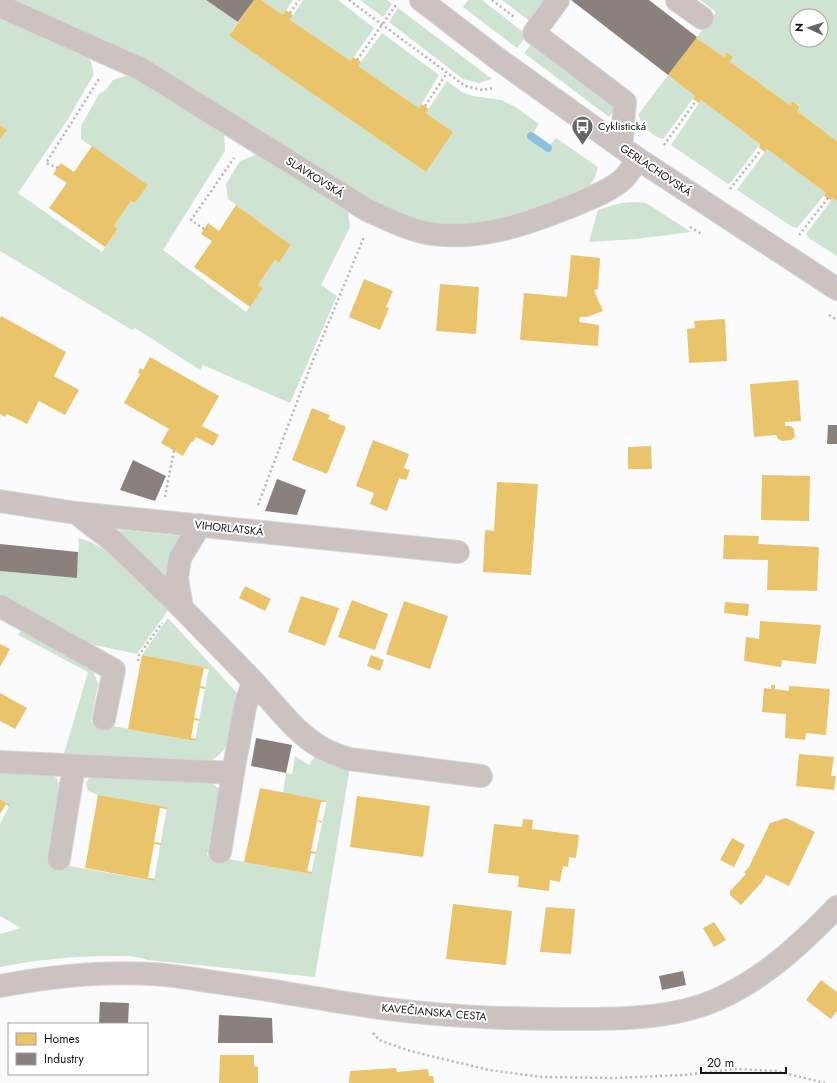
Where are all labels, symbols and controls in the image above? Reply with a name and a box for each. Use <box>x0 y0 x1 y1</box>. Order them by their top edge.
north arrow <box>789 8 829 48</box>
text: N <box>791 23 807 32</box>
bus stop icon: Cyklistická <box>569 113 595 146</box>
place label: Cyklistická <box>598 118 646 134</box>
street label: GERLACHOVSKÁ <box>617 140 696 200</box>
street label: SLAVKOVSKÁ <box>283 153 348 202</box>
street label: VIHORLATSKÁ <box>194 516 265 540</box>
street label: KAVEČIANSKA CESTA <box>381 999 488 1025</box>
legend <box>8 1023 148 1075</box>
text: Homes <box>44 1030 80 1048</box>
scale bar <box>701 1049 786 1075</box>
text: Industry <box>44 1050 85 1068</box>
text: 20 m <box>707 1054 734 1072</box>

